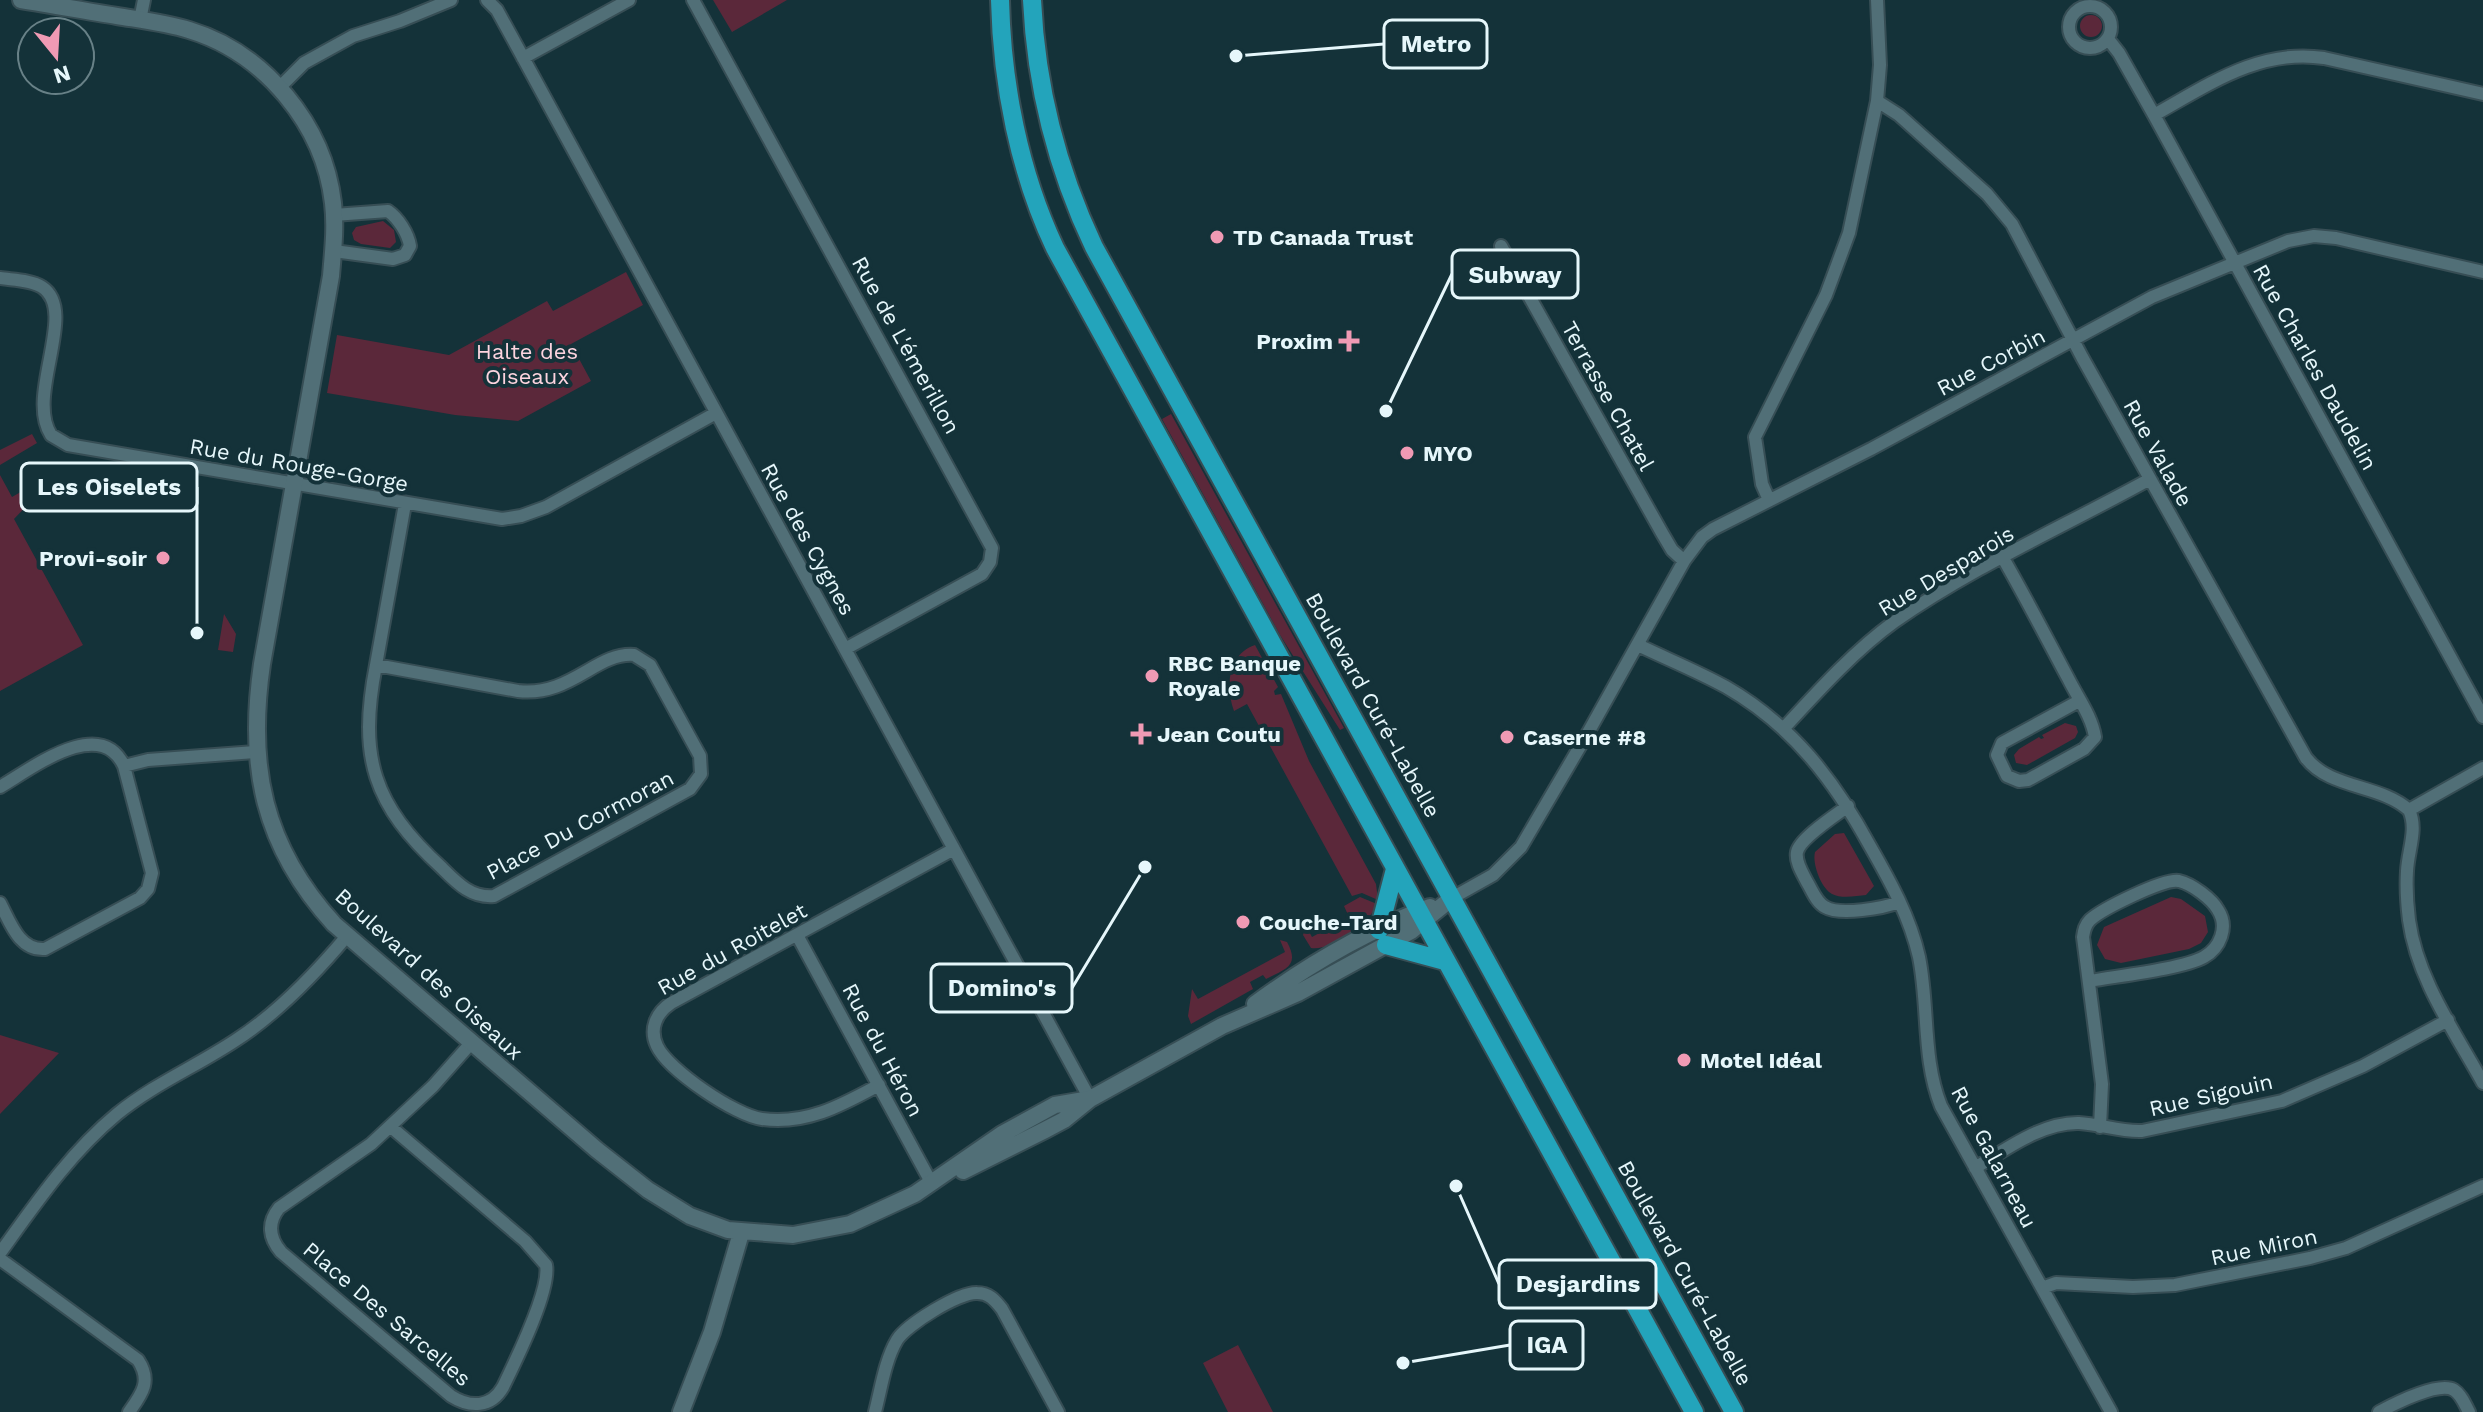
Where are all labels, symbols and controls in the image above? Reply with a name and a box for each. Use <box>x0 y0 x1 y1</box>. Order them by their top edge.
north arrow <box>16 16 96 96</box>
callout: Metro <box>1384 20 1487 68</box>
text: Metro <box>1401 30 1471 58</box>
text: N <box>50 60 74 89</box>
place label: TD Canada Trust <box>1233 225 1413 250</box>
marker: TD Canada Trust <box>1208 228 1226 246</box>
callout: Subway <box>1452 250 1578 298</box>
street label: Rue de L'émerillon <box>847 252 965 438</box>
street label: Rue Charles Daudelin <box>2248 260 2382 474</box>
text: Subway <box>1468 261 1562 289</box>
street label: Terrasse Chatel <box>1557 317 1659 475</box>
street label: Rue Corbin <box>1933 323 2049 401</box>
place label: Proxim <box>1256 329 1333 354</box>
marker: Proxim <box>1340 332 1358 350</box>
park label: Halte des Oiseaux <box>476 339 578 389</box>
street label: Rue Valade <box>2118 395 2198 511</box>
street label: Rue du Rouge-Gorge <box>188 433 410 497</box>
place label: MYO <box>1423 441 1473 466</box>
marker: MYO <box>1398 444 1416 462</box>
street label: Rue des Cygnes <box>756 459 860 619</box>
callout: Les Oiselets <box>21 463 197 511</box>
text: Les Oiselets <box>37 473 181 501</box>
street label: Rue Desparois <box>1874 521 2018 621</box>
place label: Provi-soir <box>39 546 148 571</box>
marker: Provi-soir <box>154 549 172 567</box>
street label: Boulevard Curé-Labelle <box>1301 588 1445 822</box>
place label: RBC Banque Royale <box>1168 651 1301 701</box>
marker: RBC Banque Royale <box>1143 667 1161 685</box>
place label: Jean Coutu <box>1157 722 1281 747</box>
marker: Jean Coutu <box>1132 725 1150 743</box>
place label: Caserne #8 <box>1523 725 1646 750</box>
marker: Caserne #8 <box>1498 728 1516 746</box>
street label: Place Du Cormoran <box>482 765 678 885</box>
street label: Boulevard des Oiseaux <box>330 883 528 1065</box>
street label: Rue du Roitelet <box>653 898 811 1000</box>
place label: Couche-Tard <box>1259 910 1398 935</box>
marker: Couche-Tard <box>1234 913 1252 931</box>
callout: Domino's <box>931 964 1072 1012</box>
text: Domino's <box>948 974 1056 1002</box>
street label: Rue du Héron <box>837 979 929 1121</box>
place label: Motel Idéal <box>1700 1048 1823 1073</box>
marker: Motel Idéal <box>1675 1051 1693 1069</box>
street label: Rue Sigouin <box>2147 1069 2275 1121</box>
street label: Rue Galarneau <box>1946 1082 2042 1232</box>
street label: Boulevard Curé-Labelle <box>1613 1156 1757 1390</box>
street label: Rue Miron <box>2208 1224 2320 1270</box>
street label: Place Des Sarcelles <box>298 1237 476 1391</box>
callout: Desjardins <box>1499 1260 1656 1308</box>
text: Desjardins <box>1516 1270 1641 1298</box>
callout: IGA <box>1510 1321 1583 1369</box>
text: IGA <box>1526 1331 1568 1359</box>

